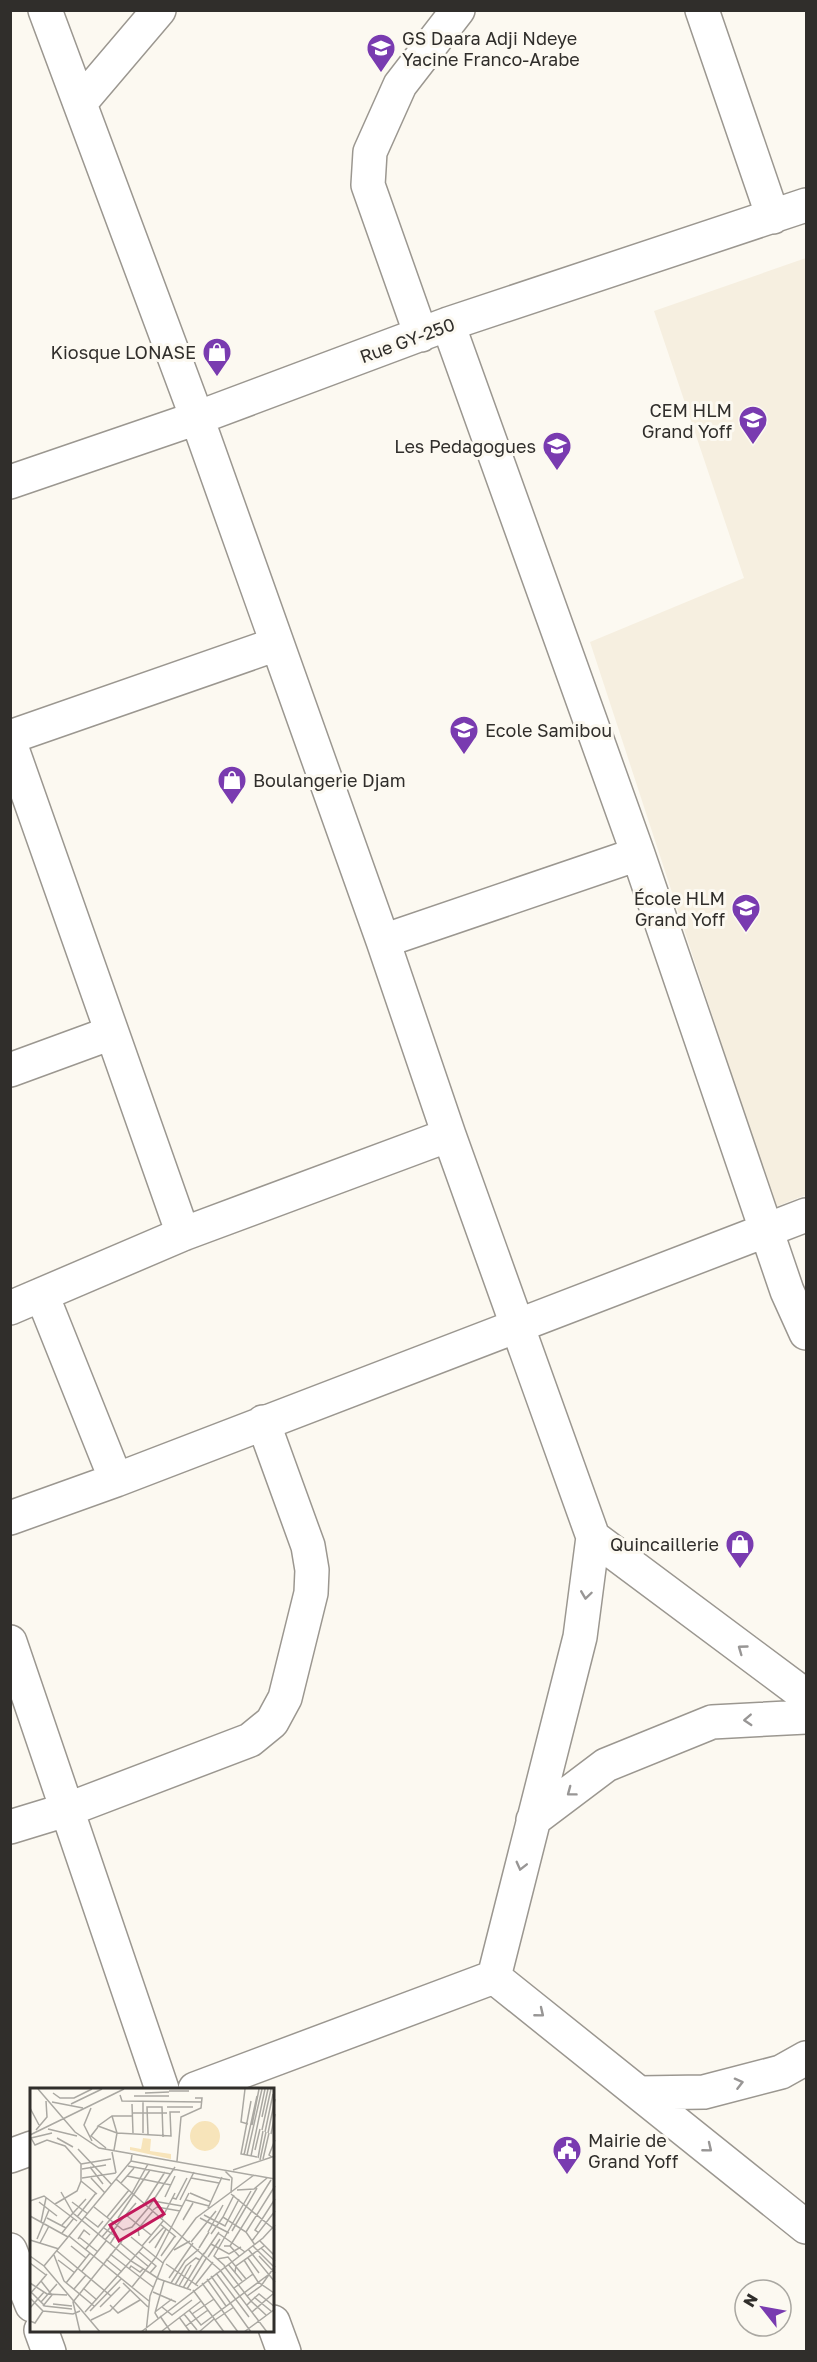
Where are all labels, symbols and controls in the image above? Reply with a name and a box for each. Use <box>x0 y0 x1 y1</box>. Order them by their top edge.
place label: GS Daara Adji Ndeye Yacine Franco-Arabe <box>402 27 580 70</box>
school or university icon: GS Daara Adji Ndeye Yacine Franco-Arabe <box>365 32 397 74</box>
street label: Rue GY-250 <box>356 313 458 367</box>
shop icon: Kiosque LONASE <box>201 336 233 378</box>
place label: Kiosque LONASE <box>51 341 196 363</box>
place label: CEM HLM Grand Yoff <box>642 399 732 442</box>
school or university icon: CEM HLM Grand Yoff <box>737 404 769 446</box>
school or university icon: Les Pedagogues <box>541 430 573 472</box>
place label: Les Pedagogues <box>394 435 536 457</box>
school or university icon: Ecole Samibou <box>448 714 480 756</box>
place label: Ecole Samibou <box>485 719 612 741</box>
shop icon: Boulangerie Djam <box>216 764 248 806</box>
place label: Boulangerie Djam <box>253 769 406 791</box>
place label: École HLM Grand Yoff <box>634 887 725 930</box>
school or university icon: École HLM Grand Yoff <box>730 892 762 934</box>
shop icon: Quincaillerie <box>724 1528 756 1570</box>
place label: Quincaillerie <box>610 1533 719 1555</box>
one-way arrow <box>580 1591 592 1600</box>
one-way arrow <box>738 1645 749 1656</box>
one-way arrow <box>744 1713 753 1726</box>
one-way arrow <box>566 1784 577 1795</box>
one-way arrow <box>516 1861 529 1871</box>
one-way arrow <box>533 2006 544 2017</box>
one-way arrow <box>733 2078 744 2090</box>
inset map <box>30 2088 274 2332</box>
place label: Mairie de Grand Yoff <box>588 2129 679 2172</box>
public building icon: Mairie de Grand Yoff <box>551 2134 583 2176</box>
one-way arrow <box>701 2141 712 2152</box>
north arrow <box>733 2278 793 2338</box>
text: N <box>738 2290 762 2311</box>

